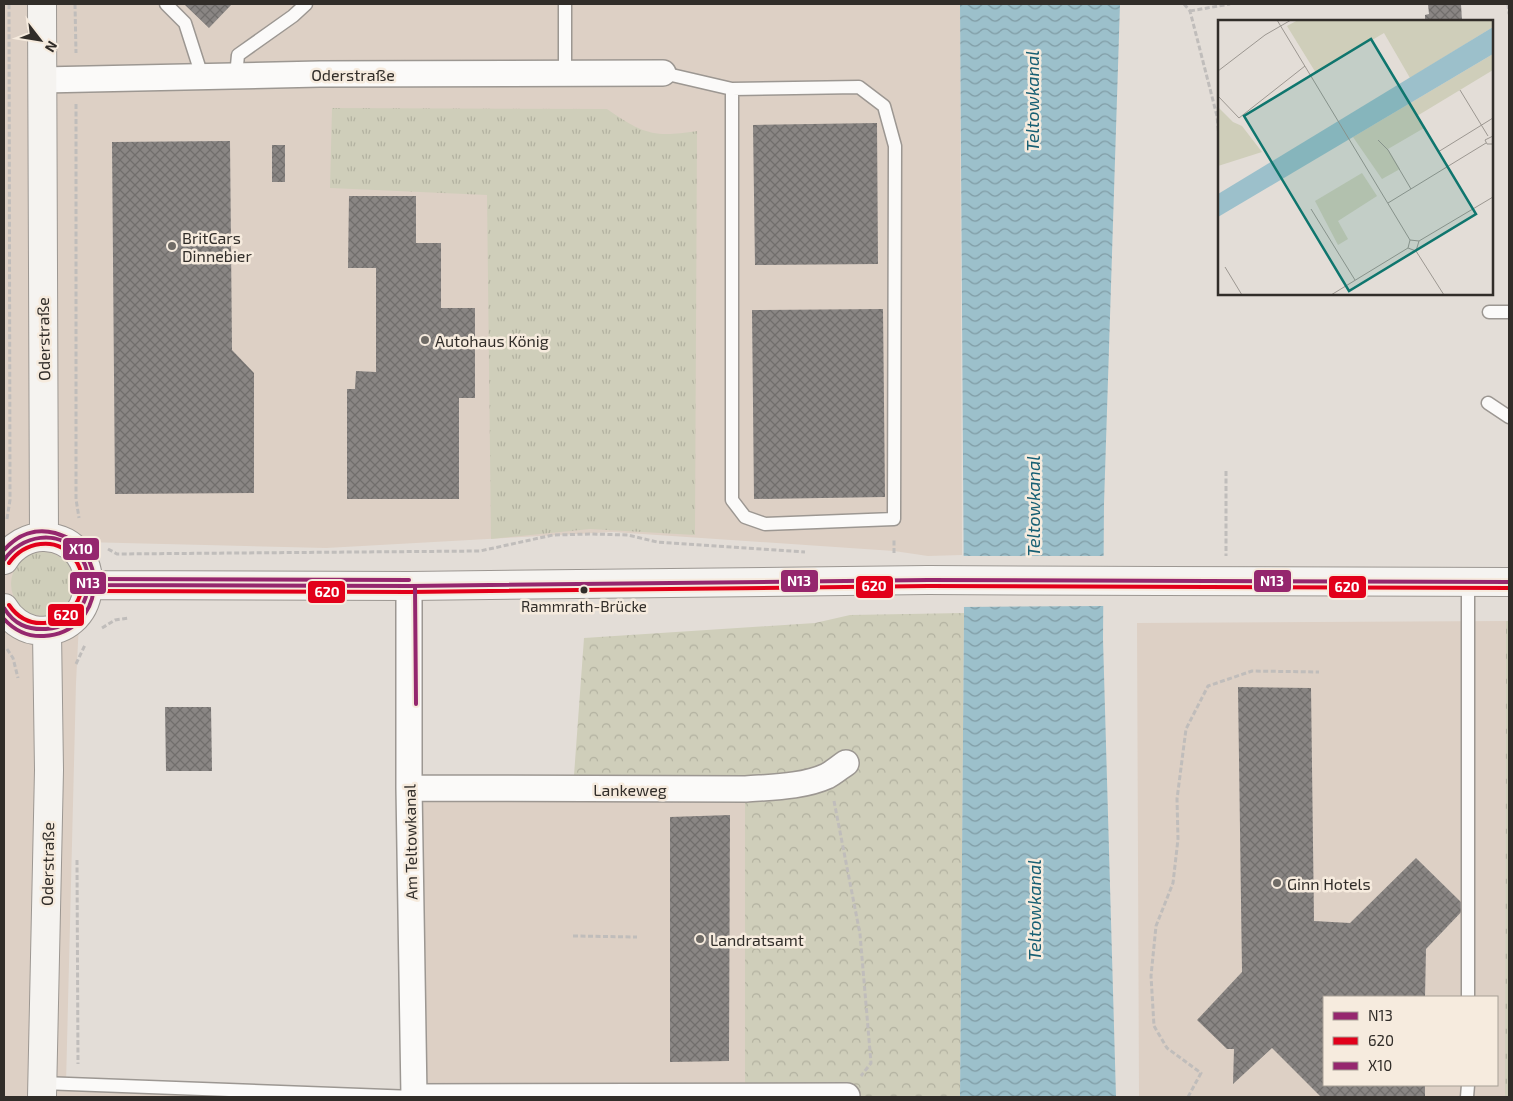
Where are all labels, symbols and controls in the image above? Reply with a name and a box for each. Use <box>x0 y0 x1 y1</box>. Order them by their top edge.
north arrow <box>15 15 65 65</box>
inset map <box>1218 20 1493 295</box>
text: N <box>42 38 61 56</box>
water label: Teltowkanal <box>1021 51 1043 151</box>
street label: Oderstraße <box>311 65 395 84</box>
place label: BritCars Dinnebier <box>182 228 252 265</box>
marker: BritCars Dinnebier <box>166 240 178 252</box>
street label: Oderstraße <box>33 297 53 381</box>
place label: Autohaus König <box>435 331 549 350</box>
marker: Autohaus König <box>419 334 431 346</box>
water label: Teltowkanal <box>1022 456 1044 556</box>
line badge: X10 <box>62 537 100 561</box>
text: X10 <box>69 540 93 557</box>
line badge: N13 <box>780 569 819 593</box>
line badge: N13 <box>1253 569 1292 593</box>
line badge: N13 <box>69 571 107 595</box>
text: N13 <box>787 572 811 589</box>
text: N13 <box>1260 572 1284 589</box>
text: N13 <box>76 574 100 591</box>
line badge: 620 <box>855 575 894 599</box>
line badge: 620 <box>1328 575 1367 599</box>
text: 620 <box>861 577 887 594</box>
text: 620 <box>1334 578 1360 595</box>
line badge: 620 <box>307 580 346 604</box>
text: 620 <box>314 583 340 600</box>
marker: Rammrath-Brücke <box>579 585 589 595</box>
place label: Rammrath-Brücke <box>521 597 647 615</box>
line badge: 620 <box>47 603 85 627</box>
text: 620 <box>53 606 79 623</box>
street label: Lankeweg <box>593 780 667 799</box>
street label: Am Teltowkanal <box>399 784 421 900</box>
street label: Oderstraße <box>37 822 57 906</box>
water label: Teltowkanal <box>1023 860 1045 960</box>
place label: Ginn Hotels <box>1287 874 1371 893</box>
marker: Ginn Hotels <box>1271 877 1283 889</box>
place label: Landratsamt <box>710 930 804 949</box>
marker: Landratsamt <box>694 933 706 945</box>
legend <box>1323 996 1498 1086</box>
text: N13 <box>1368 1006 1393 1024</box>
text: 620 <box>1368 1031 1394 1049</box>
text: X10 <box>1368 1056 1392 1074</box>

